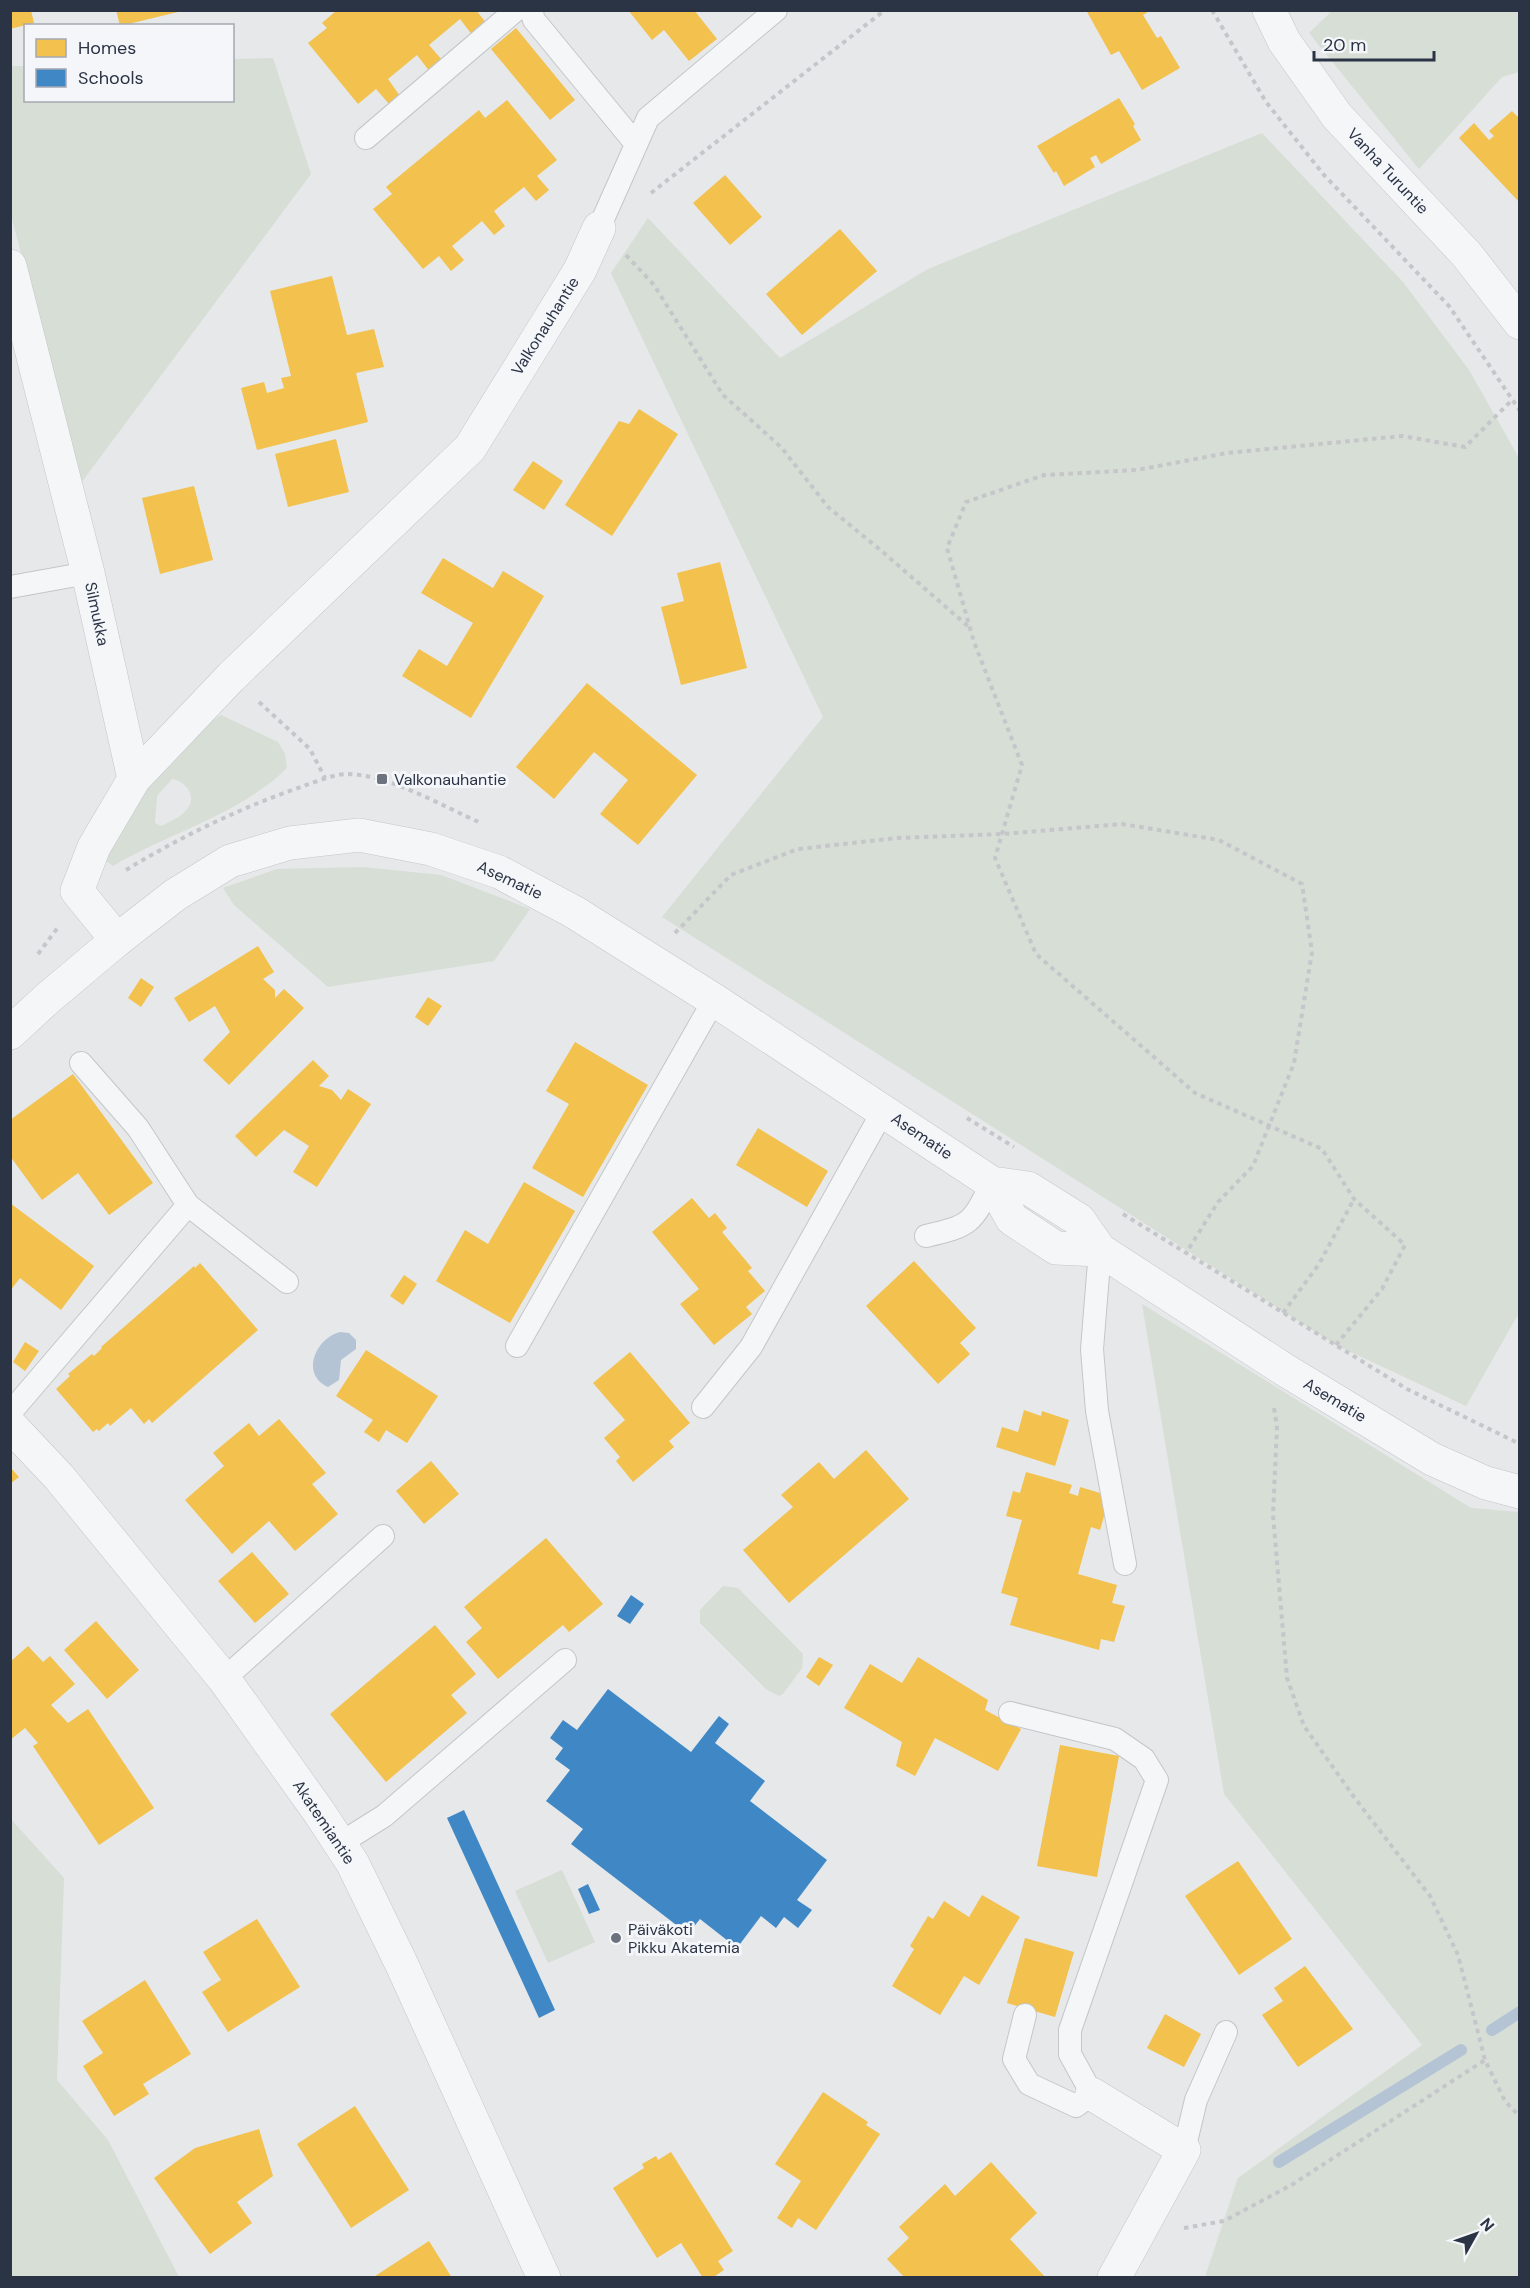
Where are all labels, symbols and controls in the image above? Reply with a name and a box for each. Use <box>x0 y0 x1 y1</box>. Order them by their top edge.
legend <box>24 24 234 102</box>
scale bar <box>1314 24 1434 62</box>
text: 20 m <box>1323 33 1366 57</box>
text: Homes <box>78 36 136 60</box>
text: Schools <box>78 66 143 90</box>
street label: Vanha Turuntie <box>1343 123 1433 219</box>
street label: Valkonauhantie <box>506 273 584 379</box>
street label: Silmukka <box>80 580 114 648</box>
place label: Valkonauhantie <box>394 769 506 790</box>
marker: Valkonauhantie <box>375 772 389 786</box>
street label: Asematie <box>474 856 546 904</box>
street label: Asematie <box>887 1108 957 1164</box>
street label: Asematie <box>1300 1373 1370 1427</box>
street label: Akatemiantie <box>288 1776 360 1868</box>
place label: Päiväkoti Pikku Akatemia <box>628 1919 740 1958</box>
marker: Päiväkoti Pikku Akatemia <box>609 1931 623 1945</box>
north arrow <box>1446 2204 1506 2264</box>
text: N <box>1475 2213 1499 2236</box>

